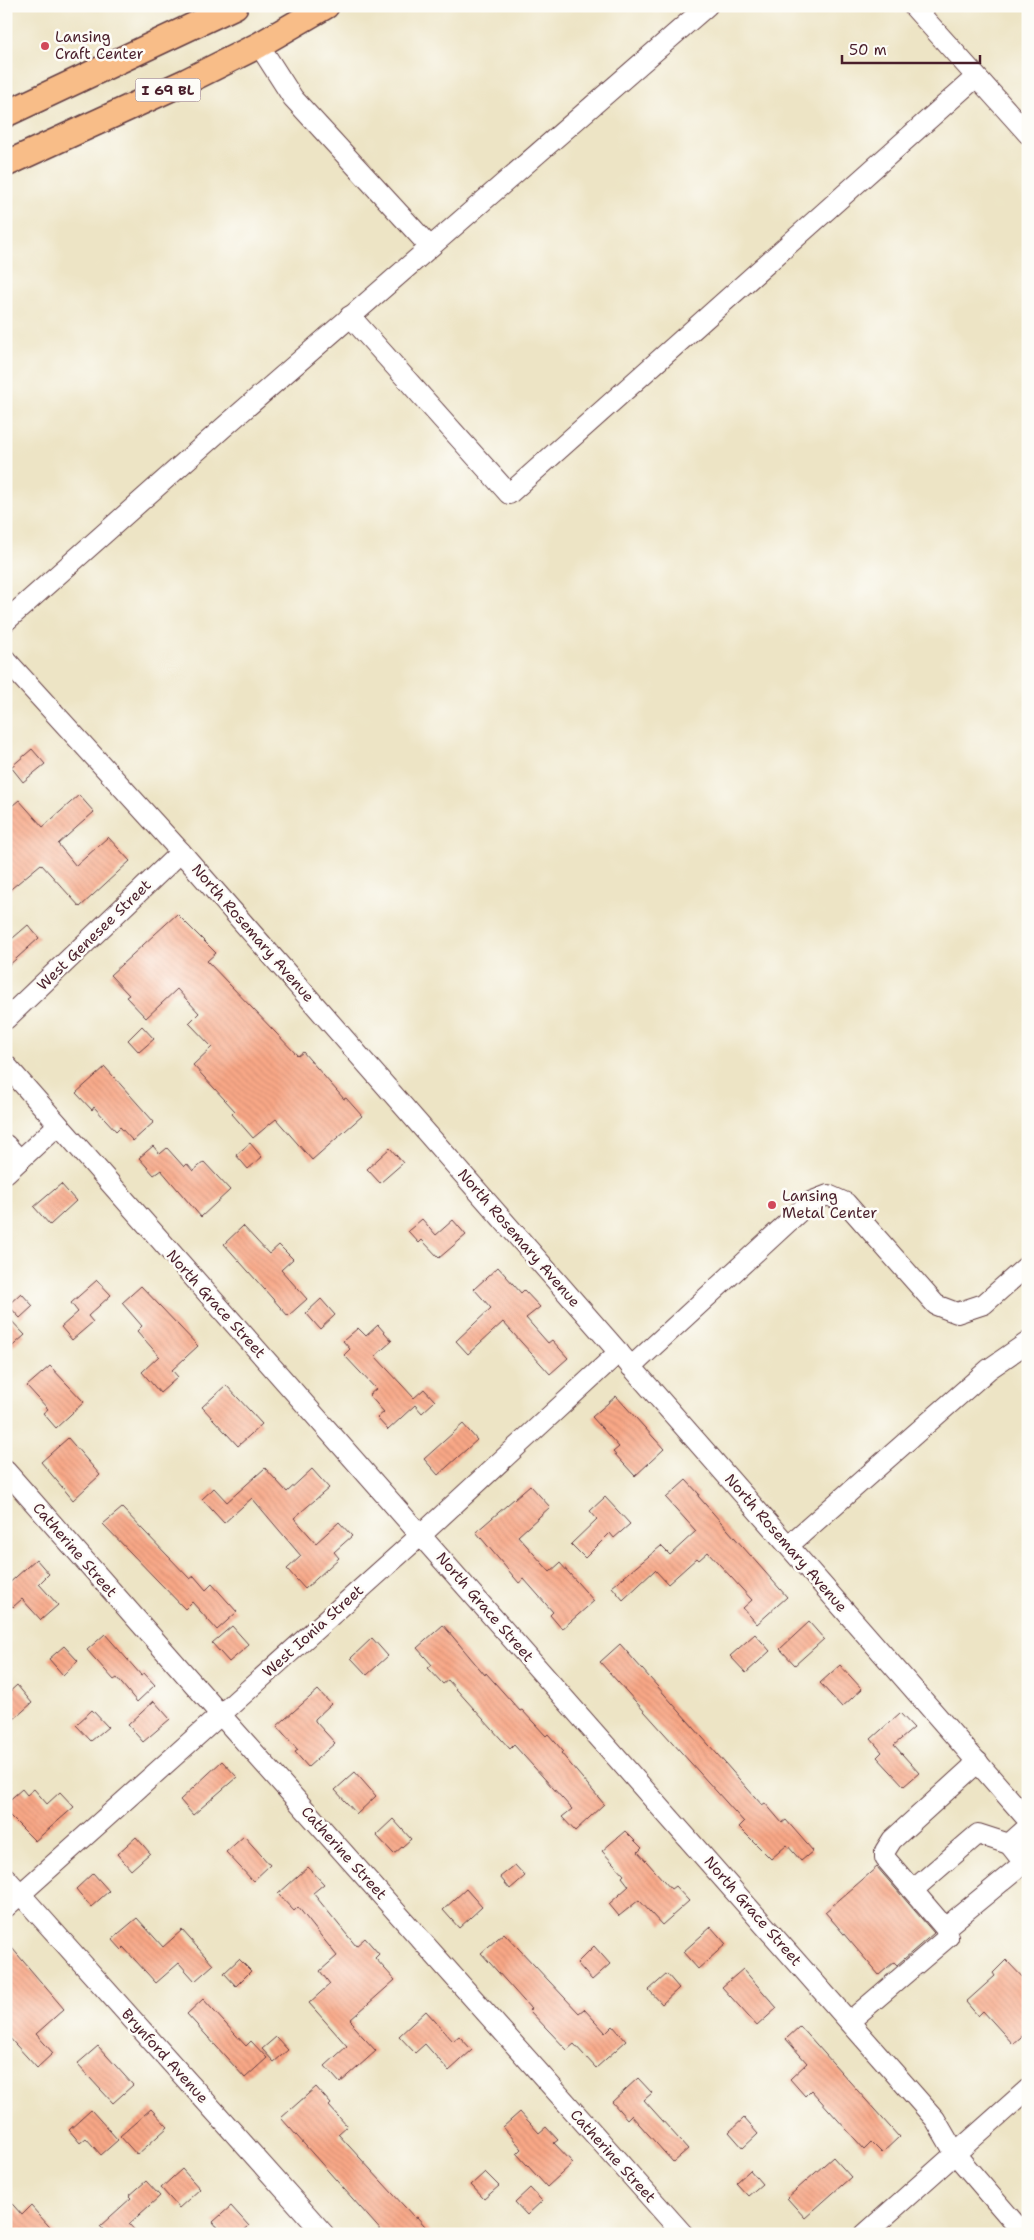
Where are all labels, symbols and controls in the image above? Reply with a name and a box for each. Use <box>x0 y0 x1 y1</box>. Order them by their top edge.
place label: Lansing Craft Center <box>55 27 144 64</box>
scale bar <box>842 32 979 64</box>
marker: Lansing Craft Center <box>39 40 51 52</box>
text: 50 m <box>849 40 887 60</box>
road number: I 69 BL <box>136 78 200 102</box>
street label: North Rosemary Avenue <box>187 860 319 1006</box>
street label: West Genesee Street <box>33 875 155 995</box>
street label: North Rosemary Avenue <box>453 1165 585 1311</box>
place label: Lansing Metal Center <box>782 1186 877 1223</box>
marker: Lansing Metal Center <box>766 1199 778 1211</box>
street label: North Grace Street <box>162 1246 270 1362</box>
street label: North Rosemary Avenue <box>720 1470 852 1616</box>
street label: Catherine Street <box>28 1498 122 1602</box>
street label: North Grace Street <box>432 1548 538 1666</box>
street label: West Ionia Street <box>258 1580 368 1682</box>
street label: Catherine Street <box>297 1802 391 1904</box>
street label: North Grace Street <box>700 1852 806 1970</box>
street label: Brynford Avenue <box>117 2004 213 2108</box>
street label: Catherine Street <box>566 2105 660 2207</box>

